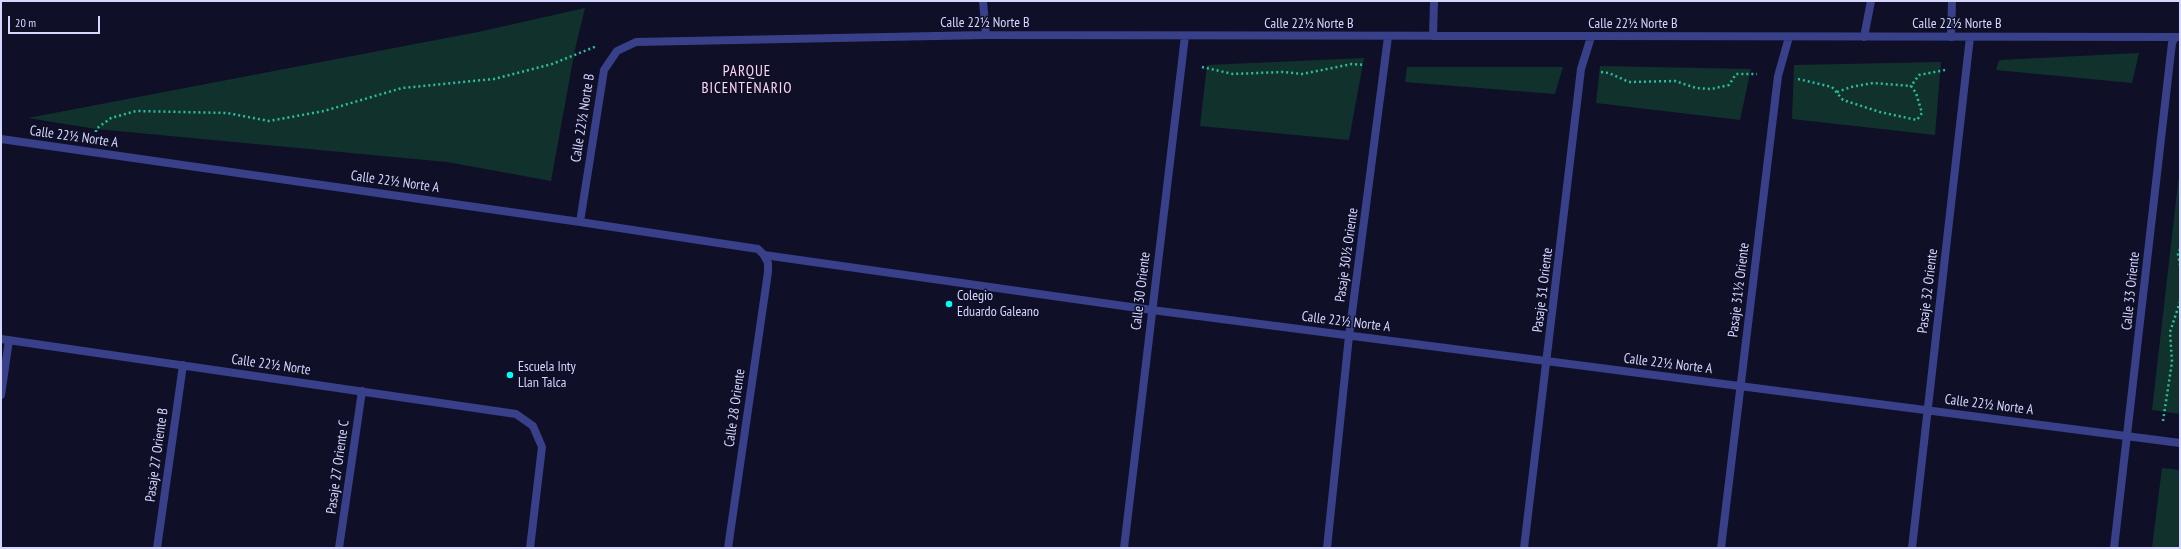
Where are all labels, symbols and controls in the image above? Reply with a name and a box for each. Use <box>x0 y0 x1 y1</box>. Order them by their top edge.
scale bar <box>10 8 102 34</box>
text: 20 m <box>15 15 36 30</box>
street label: Calle 22½ Norte B <box>940 15 1030 31</box>
street label: Calle 22½ Norte B <box>1264 16 1354 32</box>
street label: Calle 22½ Norte B <box>1588 16 1678 32</box>
street label: Calle 22½ Norte B <box>1912 16 2002 32</box>
district label: PARQUE BICENTENARIO <box>701 63 793 98</box>
street label: Calle 22½ Norte B <box>568 73 598 163</box>
street label: Calle 22½ Norte A <box>29 122 119 152</box>
street label: Calle 22½ Norte A <box>350 167 440 197</box>
street label: Pasaje 30½ Oriente <box>1332 207 1362 303</box>
street label: Pasaje 31½ Oriente <box>1725 242 1753 338</box>
street label: Pasaje 31 Oriente <box>1529 247 1557 333</box>
street label: Pasaje 32 Oriente <box>1914 248 1942 334</box>
street label: Calle 30 Oriente <box>1128 251 1154 331</box>
street label: Calle 33 Oriente <box>2119 251 2143 331</box>
place label: Colegio Eduardo Galeano <box>957 288 1039 320</box>
marker: Colegio Eduardo Galeano <box>944 299 954 309</box>
street label: Calle 22½ Norte A <box>1301 308 1391 336</box>
street label: Calle 22½ Norte A <box>1623 350 1713 378</box>
street label: Calle 22½ Norte <box>230 351 312 379</box>
place label: Escuela Inty Llan Talca <box>518 359 576 392</box>
street label: Calle 28 Oriente <box>721 368 749 448</box>
marker: Escuela Inty Llan Talca <box>505 370 515 380</box>
street label: Calle 22½ Norte A <box>1944 391 2034 419</box>
street label: Pasaje 27 Oriente B <box>142 407 172 503</box>
street label: Pasaje 27 Oriente C <box>323 419 353 515</box>

